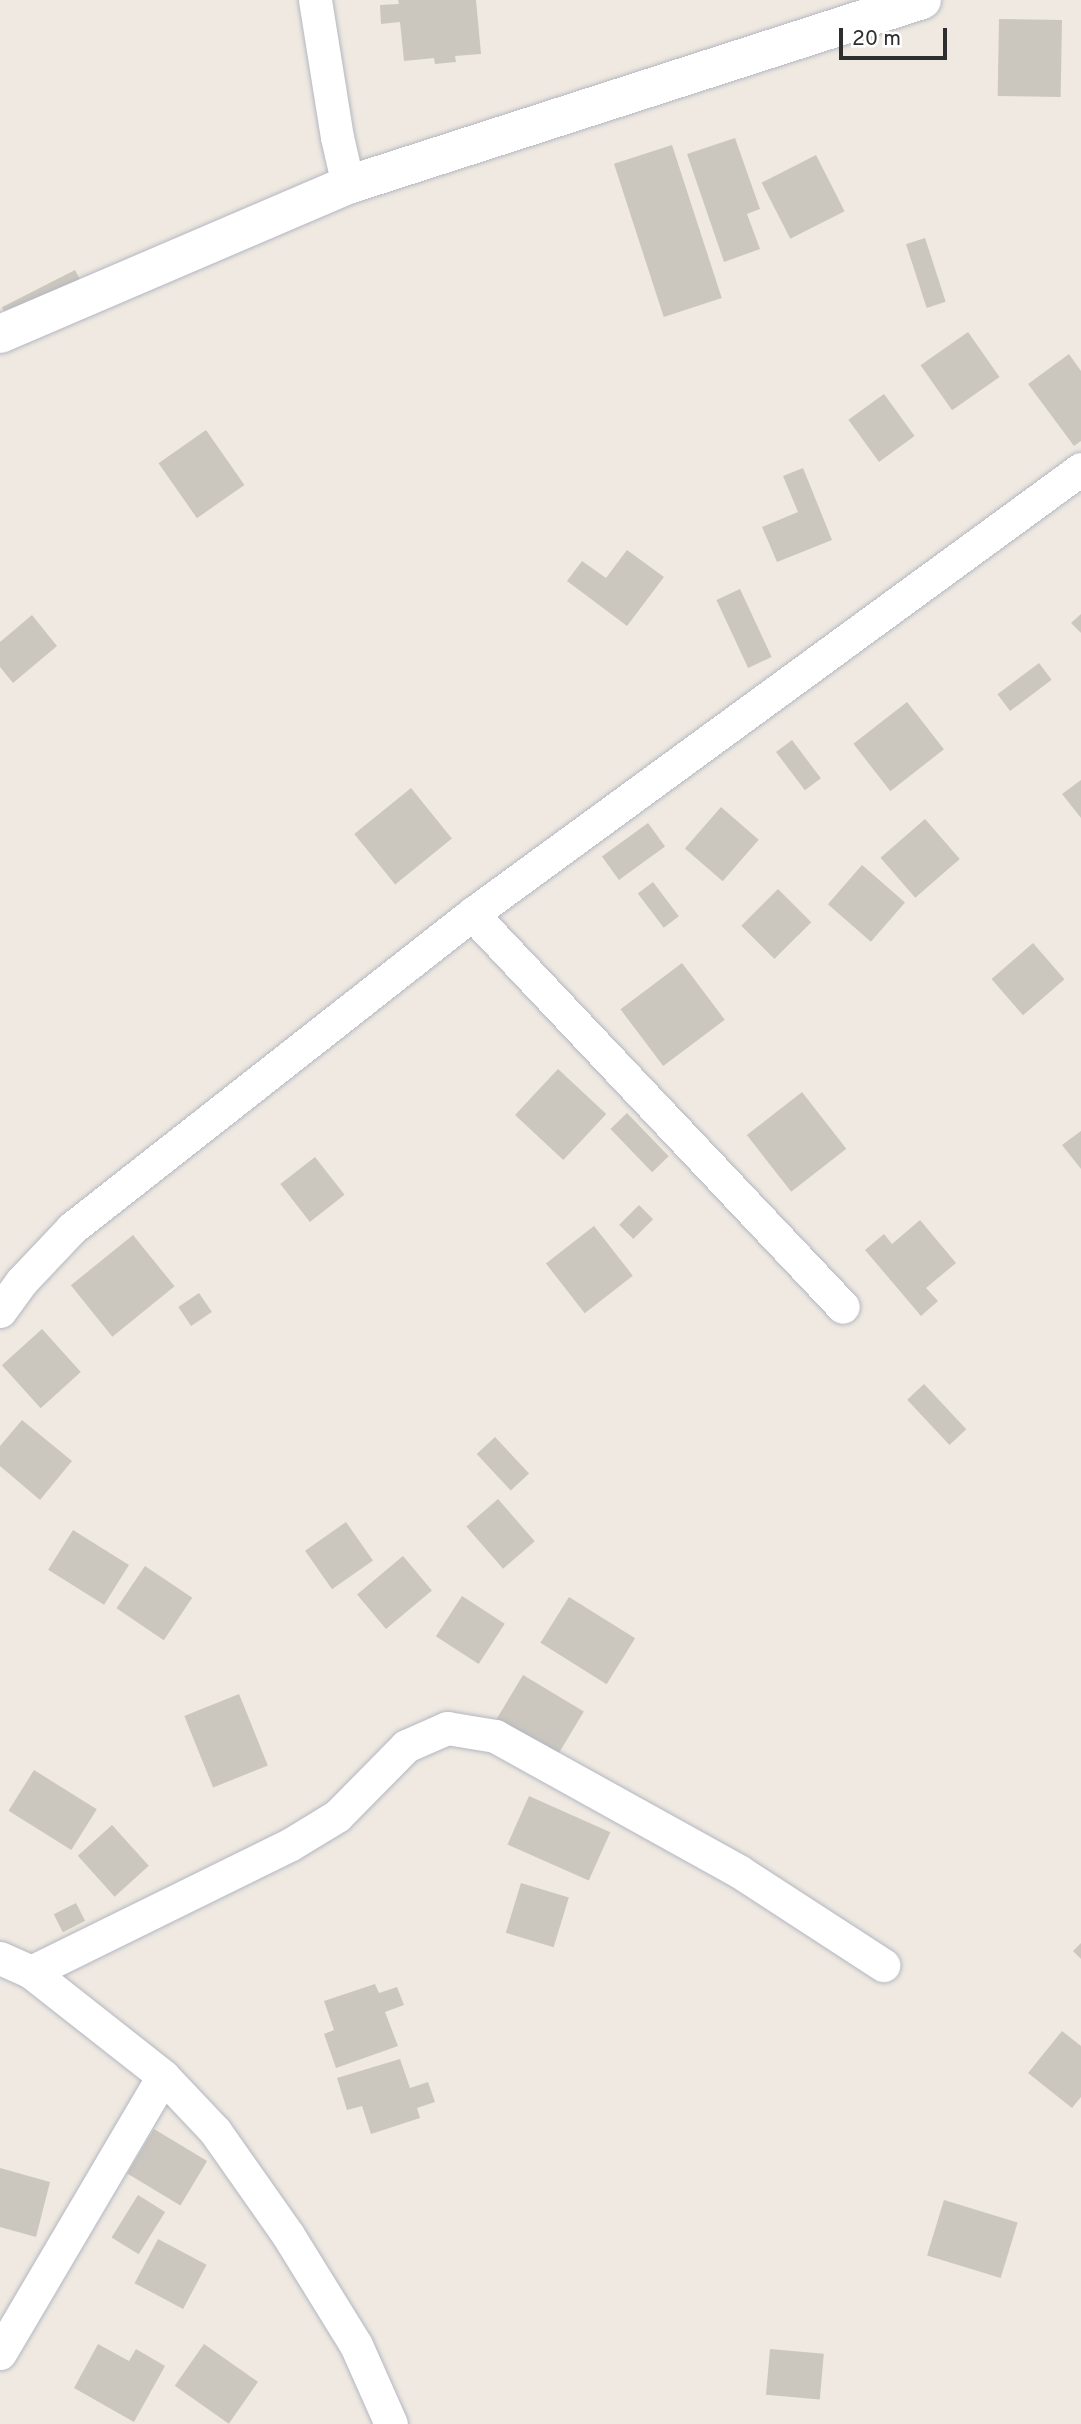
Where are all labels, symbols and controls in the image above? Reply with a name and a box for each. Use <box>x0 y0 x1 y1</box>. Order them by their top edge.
scale bar <box>843 14 951 58</box>
text: 20 m <box>852 26 901 53</box>

